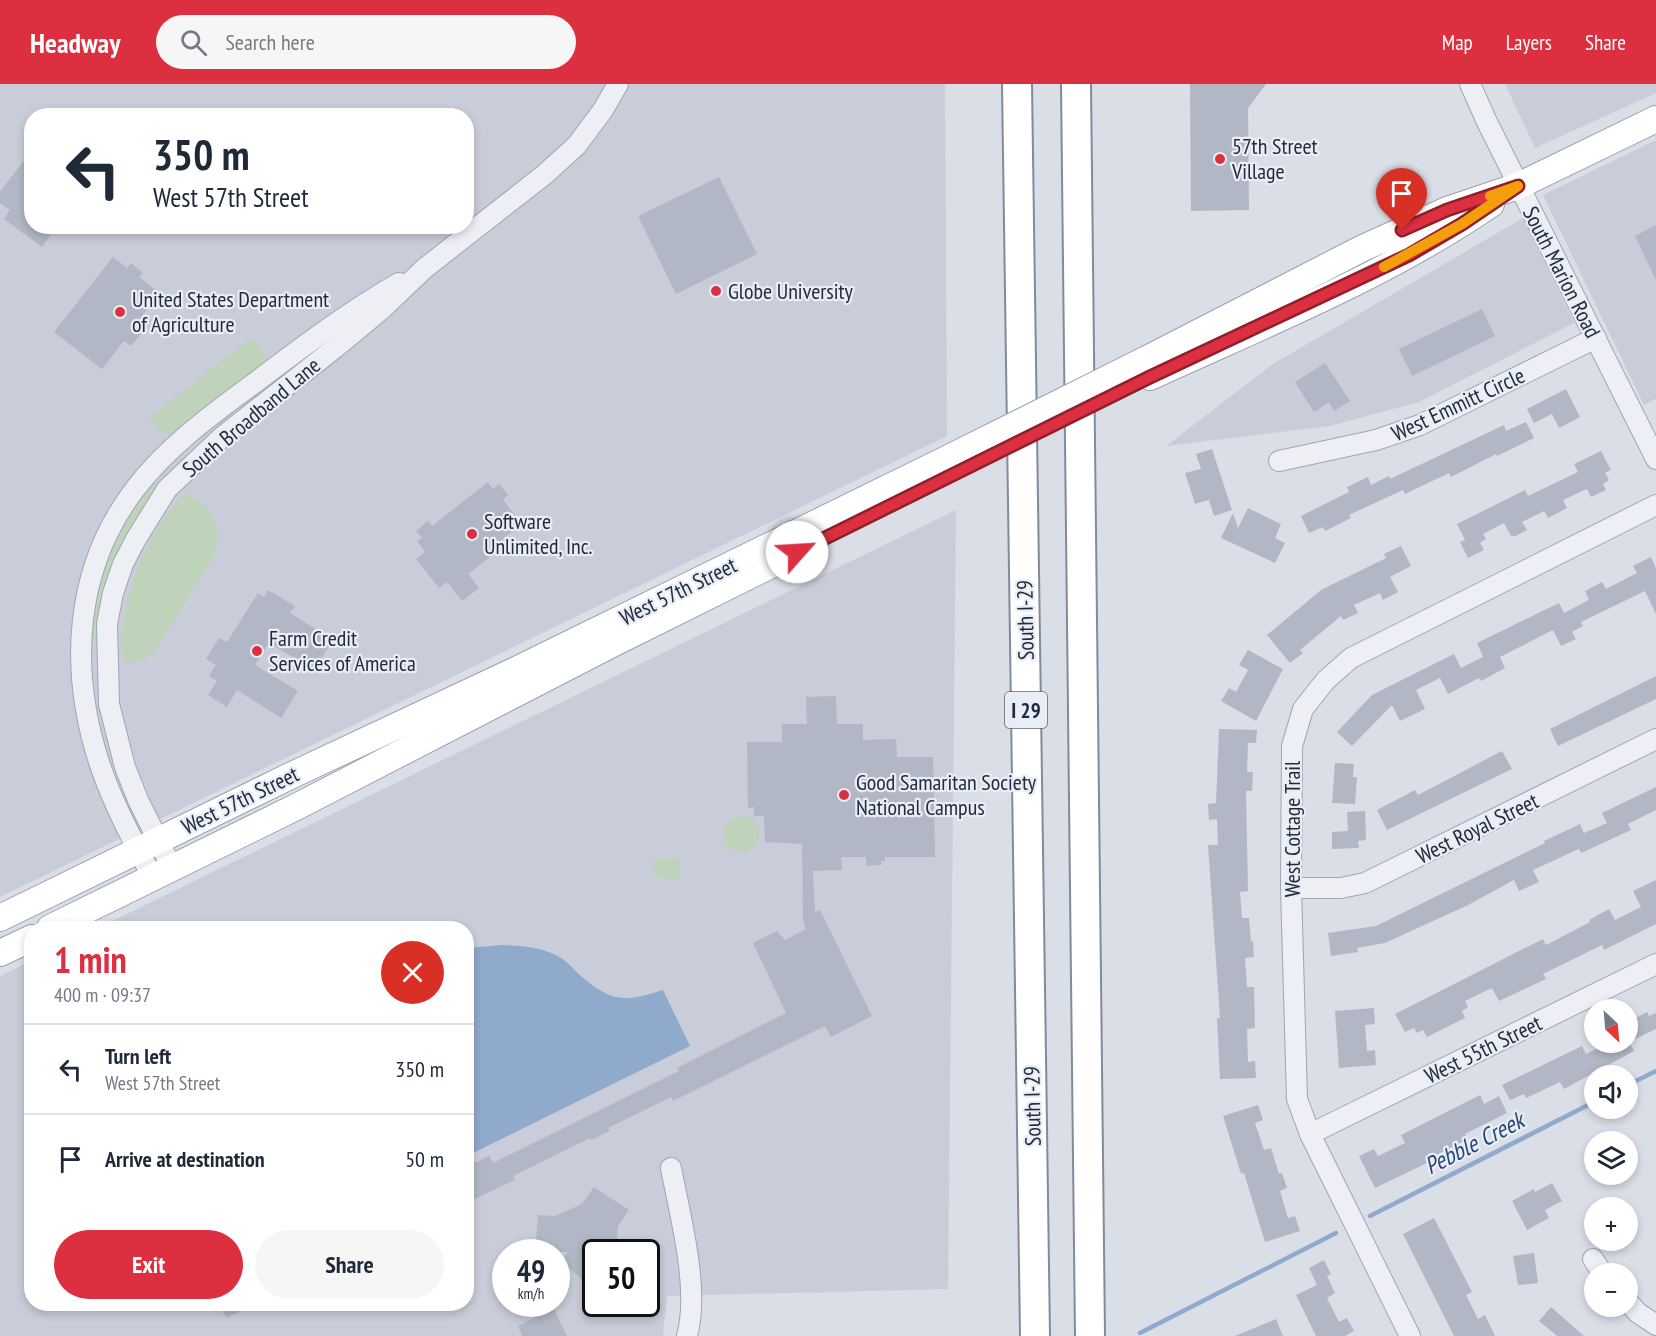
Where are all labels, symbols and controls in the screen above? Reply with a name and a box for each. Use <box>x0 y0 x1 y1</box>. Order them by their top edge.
search box <box>156 15 576 69</box>
text: Headway <box>30 24 120 61</box>
icon: search <box>177 26 210 59</box>
text: Search here <box>225 28 315 56</box>
text: Map <box>1442 29 1473 56</box>
text: Layers <box>1506 29 1552 56</box>
text: Share <box>1585 29 1626 56</box>
text: 350 m <box>153 127 250 182</box>
icon: left <box>54 132 132 210</box>
place label: 57th Street Village <box>1231 132 1318 185</box>
marker: 57th Street Village <box>1213 152 1227 166</box>
pin <box>1376 168 1427 230</box>
icon: arrive <box>1385 177 1418 210</box>
text: West 57th Street <box>153 180 309 214</box>
street label: South Marion Road <box>1517 202 1607 342</box>
place label: Globe University <box>728 277 853 305</box>
marker: Globe University <box>709 284 723 298</box>
place label: United States Department of Agriculture <box>132 285 329 338</box>
marker: United States Department of Agriculture <box>113 305 127 319</box>
street label: South Broadband Lane <box>176 351 326 483</box>
street label: West Emmitt Circle <box>1387 361 1529 447</box>
place label: Software Unlimited, Inc. <box>484 507 593 560</box>
position arrow <box>765 520 829 584</box>
marker: Software Unlimited, Inc. <box>465 527 479 541</box>
street label: West 57th Street <box>615 551 741 631</box>
street label: South I-29 <box>1010 580 1040 660</box>
place label: Farm Credit Services of America <box>269 624 416 677</box>
marker: Farm Credit Services of America <box>250 644 264 658</box>
road number: I 29 <box>1005 692 1047 728</box>
street label: West 57th Street <box>177 760 303 840</box>
street label: West Cottage Trail <box>1278 760 1306 897</box>
place label: Good Samaritan Society National Campus <box>856 768 1037 821</box>
street label: West Royal Street <box>1411 786 1543 870</box>
marker: Good Samaritan Society National Campus <box>837 788 851 802</box>
text: 1 min <box>54 936 127 983</box>
button: close <box>381 941 444 1004</box>
text: 400 m · 09:37 <box>54 982 151 1008</box>
north arrow <box>1584 999 1638 1053</box>
map controls <box>1584 999 1638 1317</box>
street label: West 55th Street <box>1420 1009 1546 1089</box>
text: Turn left <box>105 1042 171 1070</box>
icon: left <box>54 1053 87 1086</box>
text: 350 m <box>395 1055 444 1083</box>
button: sound <box>1584 1065 1638 1119</box>
street label: South I-29 <box>1017 1066 1047 1146</box>
text: West 57th Street <box>105 1070 220 1096</box>
water label: Pebble Creek <box>1419 1104 1531 1181</box>
button: layers <box>1584 1131 1638 1185</box>
icon: arrive <box>54 1143 87 1176</box>
text: Arrive at destination <box>105 1145 265 1173</box>
text: 50 m <box>405 1145 444 1173</box>
button: + <box>1584 1197 1638 1251</box>
button: Exit <box>54 1230 243 1299</box>
button: Share <box>255 1230 444 1299</box>
speed limit sign: 50 <box>582 1239 660 1317</box>
text: 49 <box>517 1251 545 1290</box>
button: − <box>1584 1263 1638 1317</box>
text: km/h <box>518 1284 544 1303</box>

